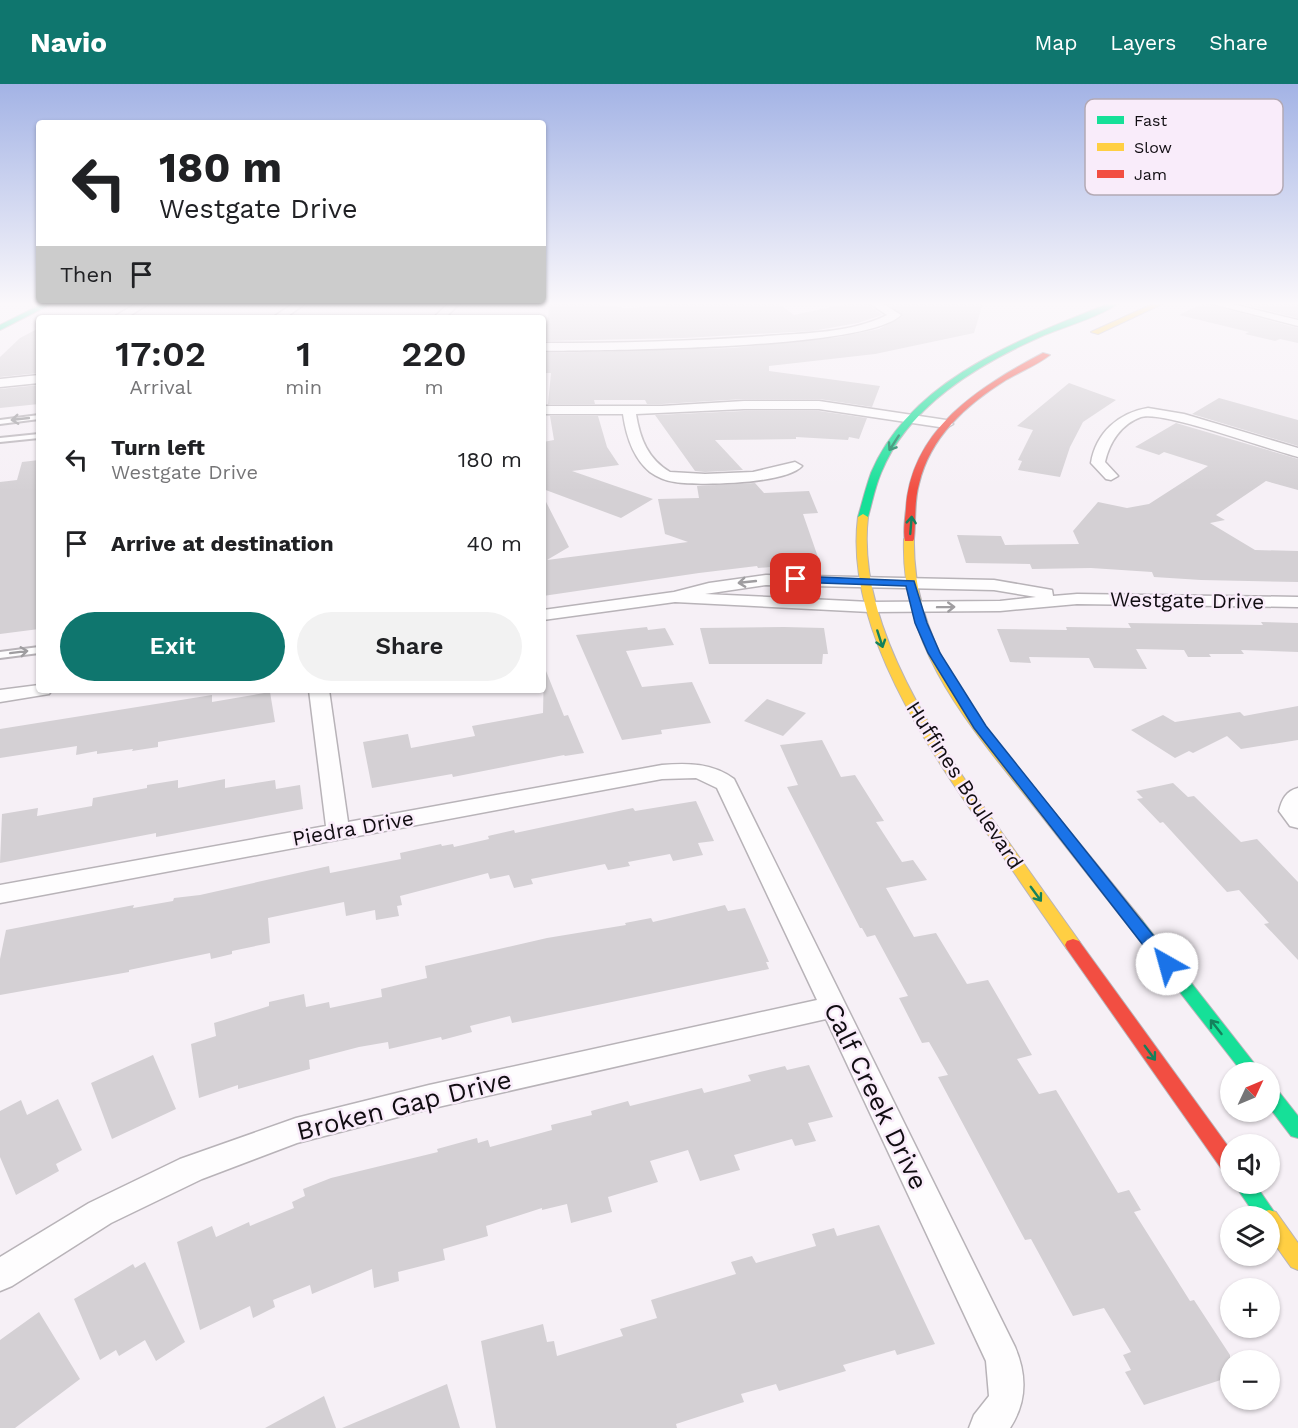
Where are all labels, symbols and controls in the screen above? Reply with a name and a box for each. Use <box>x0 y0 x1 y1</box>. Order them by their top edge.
text: Navio <box>30 26 107 59</box>
text: Map <box>1034 30 1077 55</box>
text: Layers <box>1110 30 1176 55</box>
text: Share <box>1209 30 1268 55</box>
legend <box>1085 99 1283 195</box>
text: Fast <box>1134 111 1167 130</box>
text: Slow <box>1134 138 1172 157</box>
text: 180 m <box>159 143 282 192</box>
icon: left <box>60 144 138 222</box>
text: Jam <box>1134 165 1167 184</box>
text: Westgate Drive <box>159 193 358 225</box>
icon: arrive <box>125 258 158 291</box>
text: Then <box>60 262 113 287</box>
text: 17:02 <box>115 333 206 375</box>
text: 1 <box>296 333 311 375</box>
text: 220 <box>401 333 467 375</box>
text: Arrival <box>129 375 192 399</box>
text: min <box>285 375 322 399</box>
text: m <box>424 375 444 399</box>
one-way arrow <box>10 414 30 425</box>
one-way arrow <box>887 434 899 451</box>
text: Turn left <box>111 435 205 460</box>
icon: left <box>60 443 93 476</box>
text: 180 m <box>458 447 522 472</box>
text: Westgate Drive <box>111 460 258 484</box>
one-way arrow <box>906 515 917 535</box>
icon: arrive <box>60 527 93 560</box>
text: Arrive at destination <box>111 531 334 556</box>
text: 40 m <box>466 531 522 556</box>
pin <box>770 553 821 604</box>
icon: arrive <box>779 562 812 595</box>
one-way arrow <box>738 577 757 588</box>
street label: Westgate Drive <box>1110 586 1264 614</box>
one-way arrow <box>935 601 955 613</box>
button: Exit <box>60 612 285 681</box>
button: Share <box>297 612 522 681</box>
one-way arrow <box>876 629 887 648</box>
one-way arrow <box>9 646 29 657</box>
street label: Huffines Boulevard <box>901 696 1029 874</box>
street label: Piedra Drive <box>290 805 416 851</box>
one-way arrow <box>1030 886 1043 902</box>
position arrow <box>1135 932 1199 996</box>
street label: Calf Creek Drive <box>818 998 934 1194</box>
one-way arrow <box>1210 1019 1223 1035</box>
one-way arrow <box>1144 1044 1156 1060</box>
north arrow <box>1220 1062 1280 1122</box>
map controls <box>1220 1062 1280 1410</box>
street label: Broken Gap Drive <box>293 1064 515 1146</box>
button: sound <box>1220 1134 1280 1194</box>
button: layers <box>1220 1206 1280 1266</box>
button: + <box>1220 1278 1280 1338</box>
button: − <box>1220 1350 1280 1410</box>

